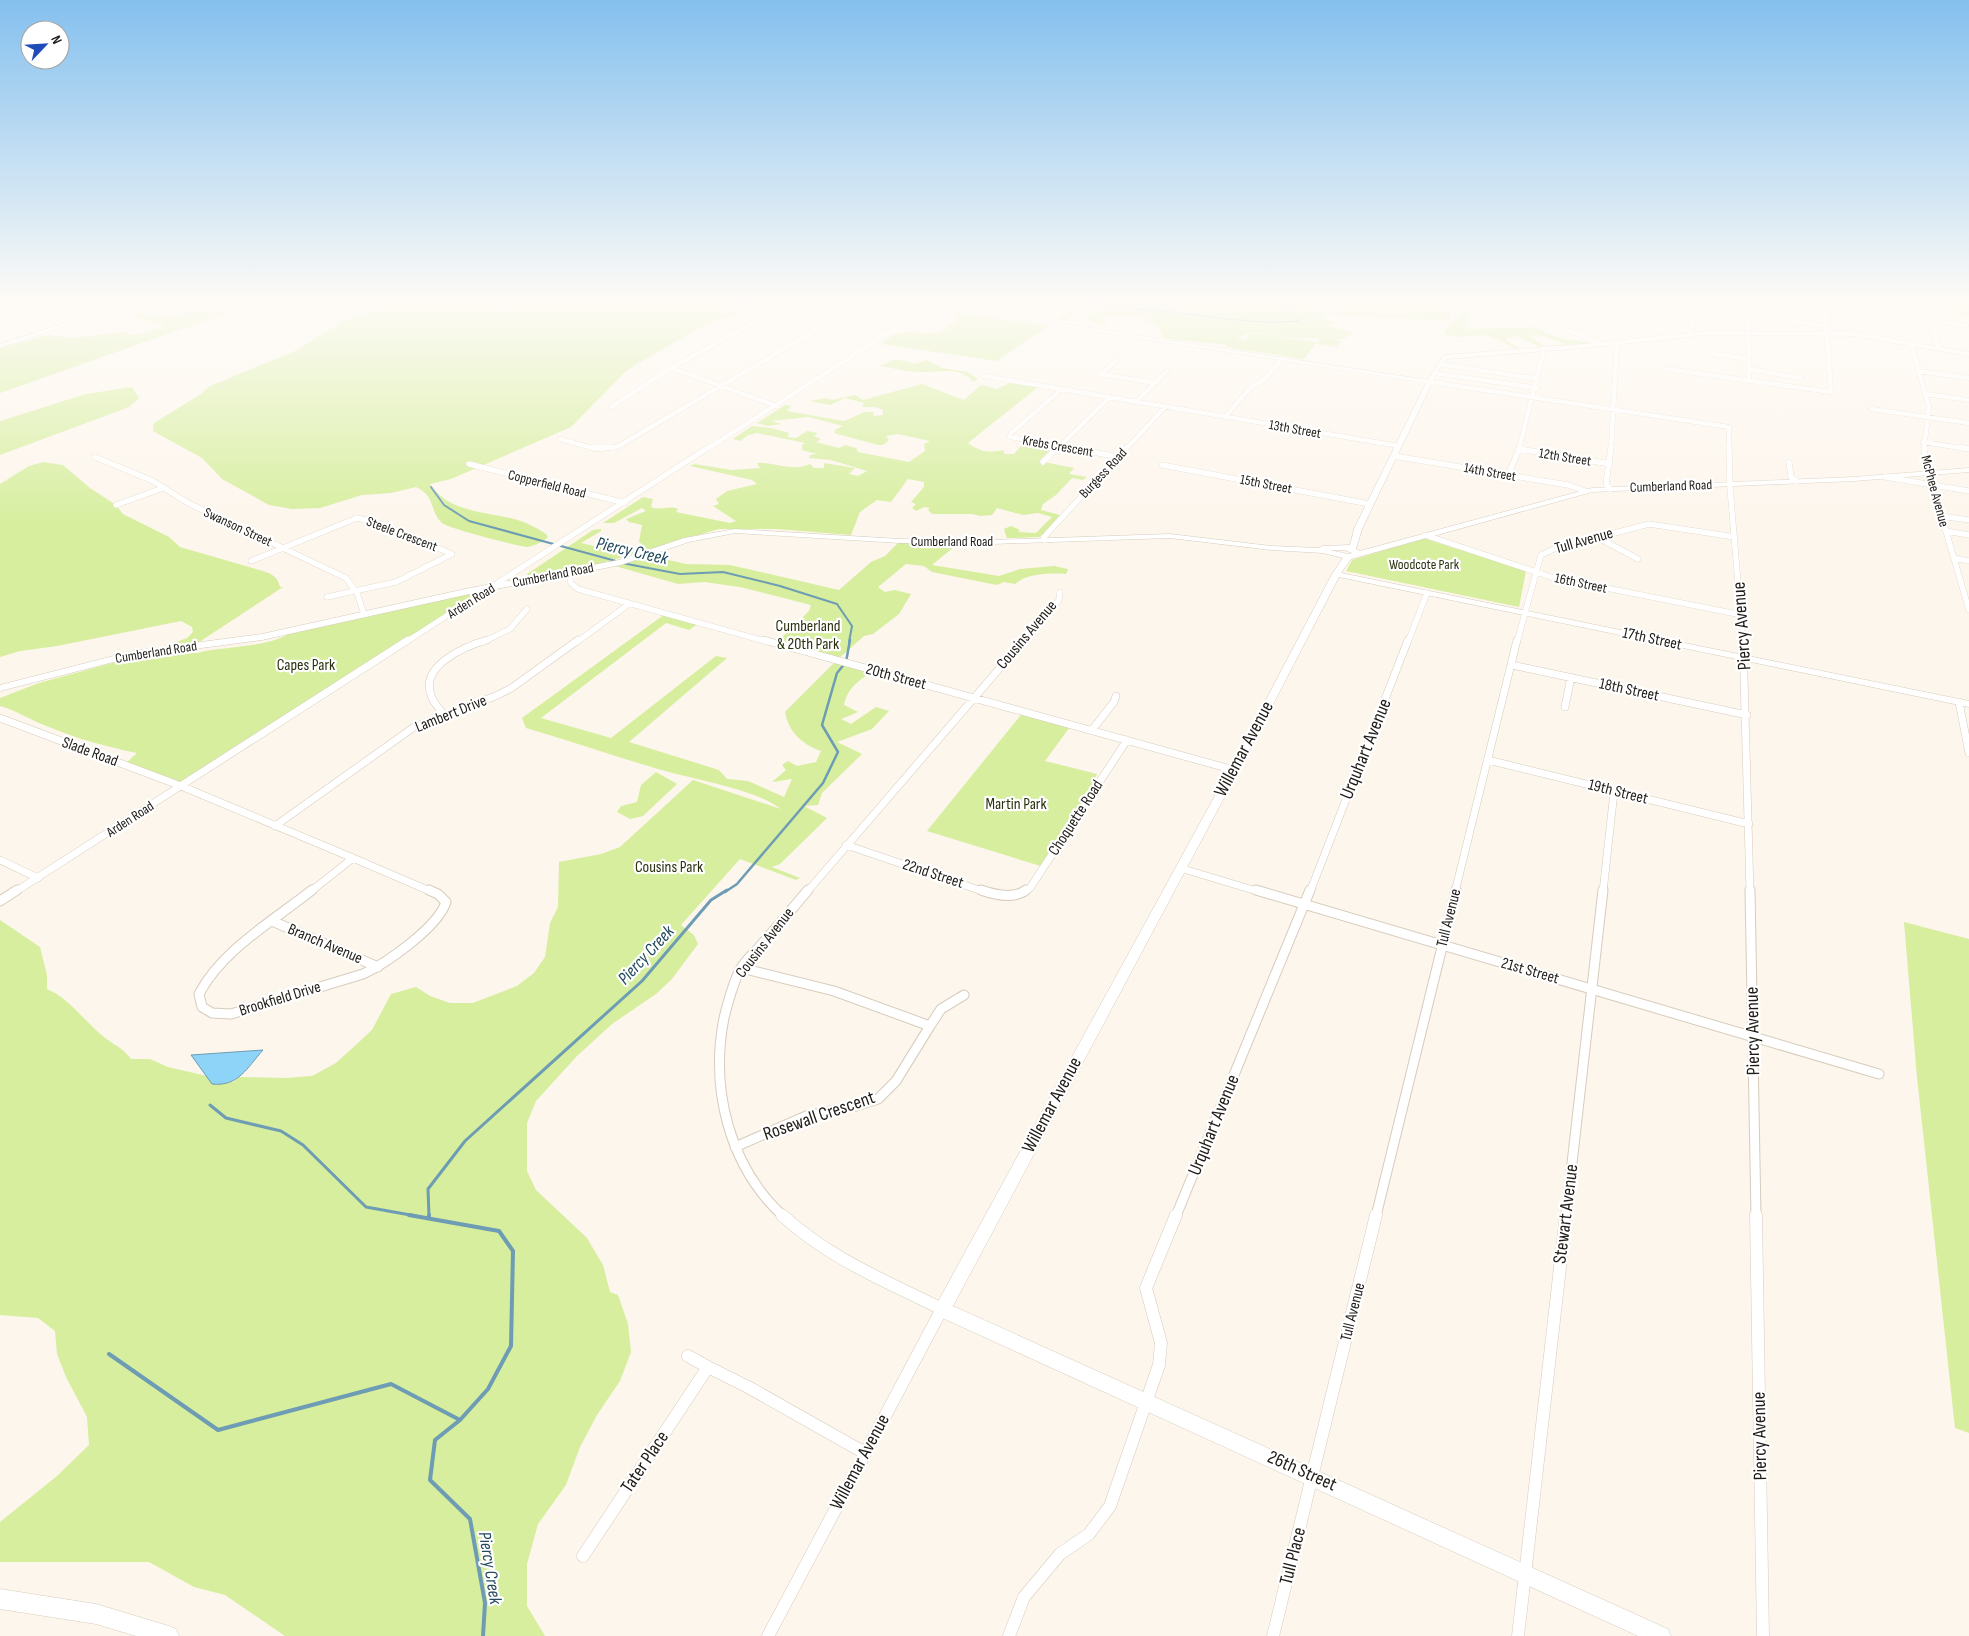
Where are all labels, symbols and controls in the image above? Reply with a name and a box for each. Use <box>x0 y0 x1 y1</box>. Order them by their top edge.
north arrow <box>20 20 70 70</box>
text: N <box>47 33 66 47</box>
street label: 13th Street <box>1268 416 1322 442</box>
street label: Krebs Crescent <box>1021 431 1095 461</box>
street label: Burgess Road <box>1076 444 1131 502</box>
street label: 12th Street <box>1538 444 1592 470</box>
street label: McPhee Avenue <box>1917 453 1953 529</box>
street label: 14th Street <box>1463 459 1517 485</box>
street label: Copperfield Road <box>506 466 588 502</box>
street label: 15th Street <box>1239 471 1293 497</box>
street label: Cumberland Road <box>1630 476 1713 496</box>
street label: Swanson Street <box>201 504 275 550</box>
street label: Steele Crescent <box>364 513 440 555</box>
street label: Tull Avenue <box>1553 524 1615 558</box>
water label: Piercy Creek <box>594 533 671 570</box>
street label: Cumberland Road <box>911 533 993 550</box>
park label: Woodcote Park <box>1389 556 1460 573</box>
street label: Cumberland Road <box>511 559 595 591</box>
street label: 16th Street <box>1553 569 1609 597</box>
street label: Arden Road <box>443 580 498 623</box>
street label: Piercy Avenue <box>1727 581 1757 671</box>
street label: Cousins Avenue <box>993 597 1061 673</box>
park label: Cumberland & 20th Park <box>776 617 840 654</box>
street label: 17th Street <box>1621 623 1684 655</box>
street label: Cumberland Road <box>114 637 198 667</box>
park label: Capes Park <box>277 656 335 675</box>
street label: 20th Street <box>864 660 928 694</box>
street label: 18th Street <box>1597 674 1661 706</box>
street label: Lambert Drive <box>412 691 490 737</box>
street label: Urquhart Avenue <box>1335 695 1397 803</box>
street label: Willemar Avenue <box>1209 697 1279 801</box>
street label: Slade Road <box>59 733 121 771</box>
street label: 19th Street <box>1586 775 1650 809</box>
street label: Choquette Road <box>1045 777 1107 859</box>
park label: Martin Park <box>985 795 1047 814</box>
street label: Arden Road <box>102 797 157 841</box>
street label: 22nd Street <box>900 855 966 893</box>
park label: Cousins Park <box>635 858 703 877</box>
street label: Tull Avenue <box>1433 887 1465 949</box>
street label: Cousins Avenue <box>732 904 798 982</box>
street label: Branch Avenue <box>285 920 365 968</box>
water label: Piercy Creek <box>613 920 679 989</box>
street label: 21st Street <box>1499 954 1561 988</box>
street label: Brookfield Drive <box>237 978 323 1020</box>
street label: Piercy Avenue <box>1741 986 1765 1076</box>
street label: Willemar Avenue <box>1017 1053 1087 1157</box>
street label: Urquhart Avenue <box>1183 1071 1245 1179</box>
street label: Rosewall Crescent <box>760 1086 878 1146</box>
street label: Stewart Avenue <box>1548 1163 1584 1265</box>
street label: Tull Avenue <box>1337 1281 1369 1343</box>
street label: Piercy Avenue <box>1748 1391 1772 1481</box>
street label: Willemar Avenue <box>825 1410 895 1514</box>
street label: Tater Place <box>616 1427 674 1497</box>
street label: 26th Street <box>1264 1446 1340 1496</box>
street label: Tull Place <box>1275 1525 1311 1587</box>
water label: Piercy Creek <box>474 1530 506 1607</box>

